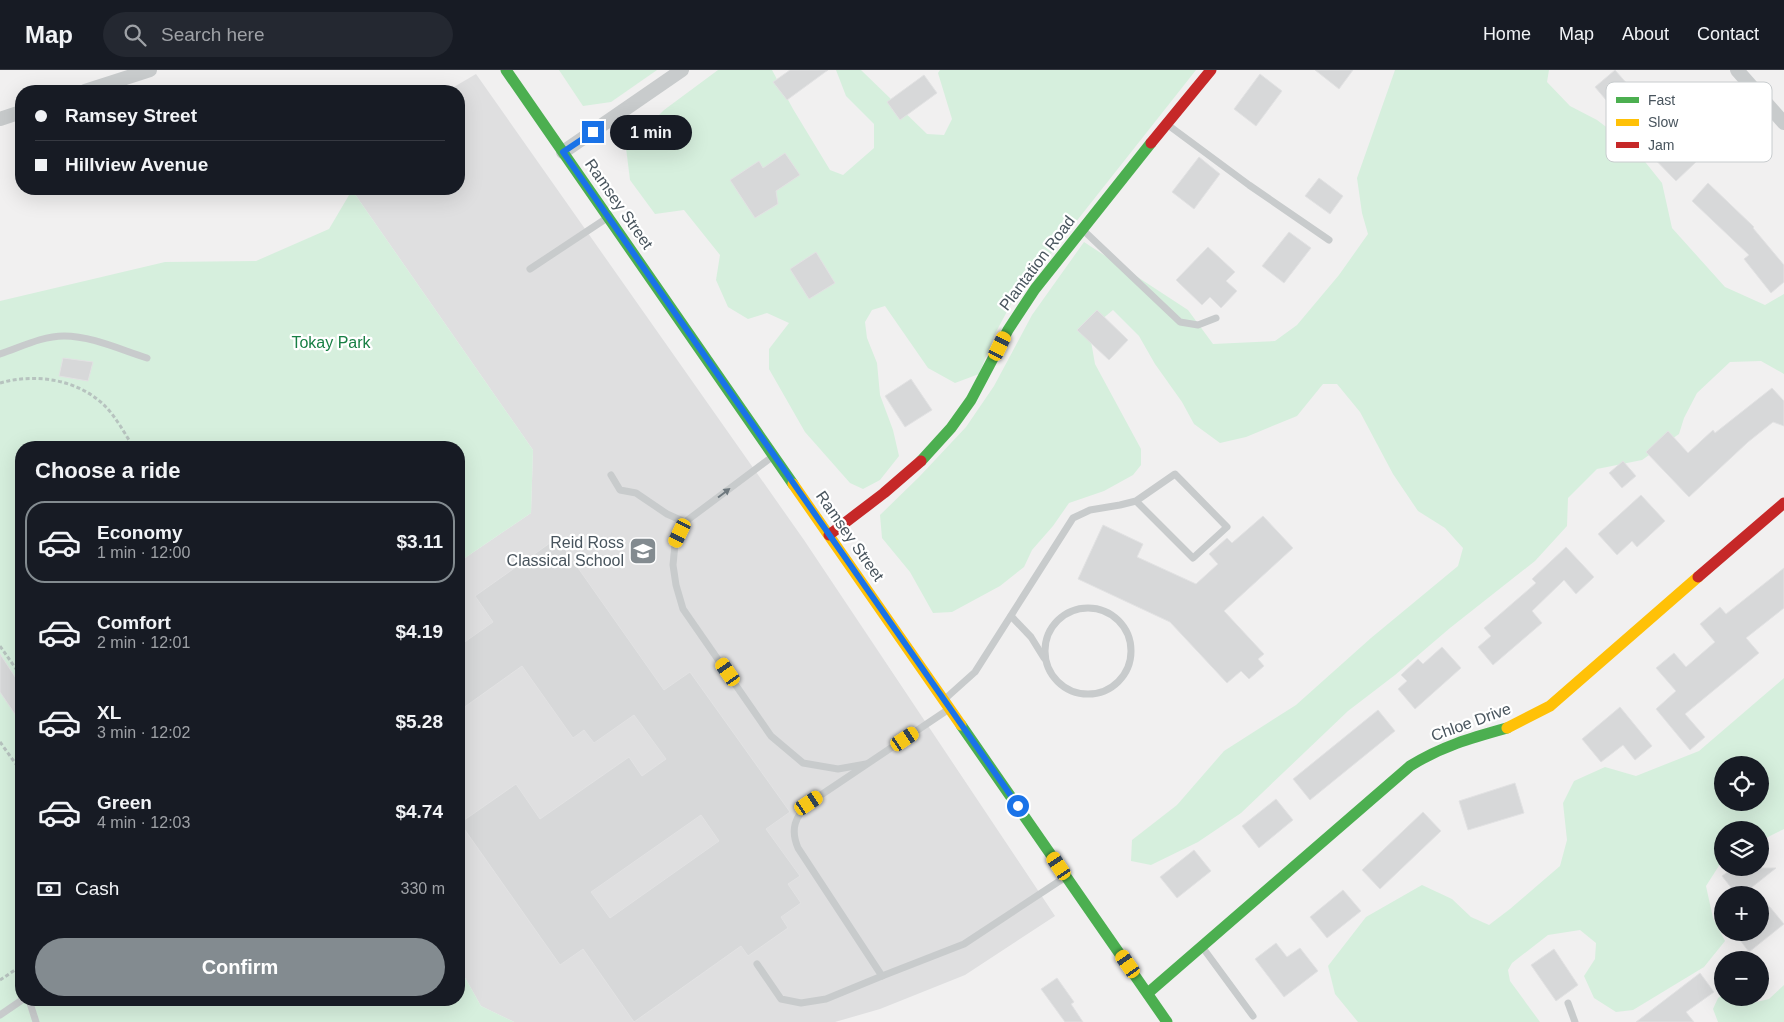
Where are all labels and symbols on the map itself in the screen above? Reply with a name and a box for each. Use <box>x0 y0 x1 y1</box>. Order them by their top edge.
legend <box>1606 82 1772 162</box>
text: Fast <box>1648 92 1675 108</box>
callout: 1 min <box>610 114 693 150</box>
text: Slow <box>1648 114 1679 130</box>
route end <box>582 121 604 143</box>
text: Jam <box>1648 137 1674 153</box>
street label: Ramsey Street <box>582 156 657 253</box>
street label: Plantation Road <box>996 212 1078 314</box>
car <box>986 329 1013 363</box>
park label: Tokay Park <box>291 334 372 351</box>
one-way arrow <box>717 488 731 498</box>
street label: Ramsey Street <box>813 488 888 585</box>
car <box>666 516 693 550</box>
place label: Reid Ross Classical School <box>507 534 624 569</box>
school or university icon: Reid Ross Classical School <box>628 536 658 566</box>
car <box>713 655 742 689</box>
street label: Chloe Drive <box>1429 700 1513 744</box>
car <box>888 724 921 754</box>
car <box>792 788 825 818</box>
route start <box>1007 795 1029 817</box>
car <box>1044 849 1073 883</box>
car <box>1113 947 1142 981</box>

